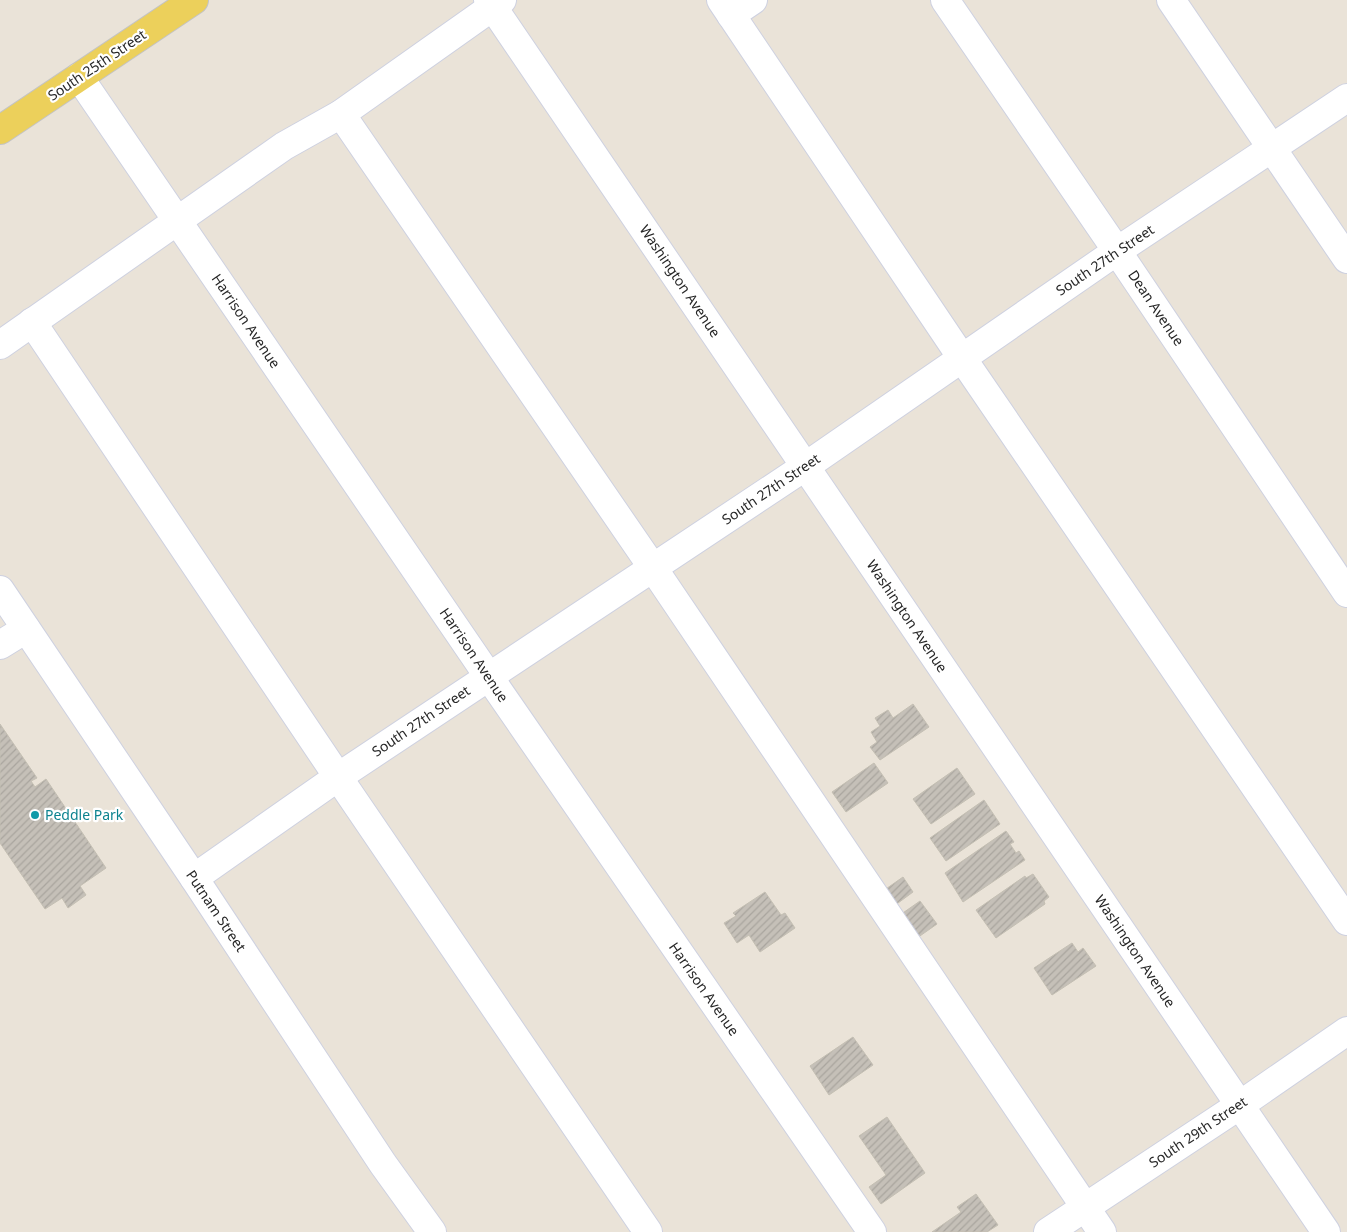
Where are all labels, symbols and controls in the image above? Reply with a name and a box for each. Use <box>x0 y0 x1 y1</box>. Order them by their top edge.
street label: South 25th Street <box>44 25 150 105</box>
street label: South 27th Street <box>1052 220 1158 300</box>
street label: Washington Avenue <box>636 221 725 341</box>
street label: Dean Avenue <box>1124 266 1189 349</box>
street label: Harrison Avenue <box>208 270 285 372</box>
street label: South 27th Street <box>718 449 824 529</box>
street label: Washington Avenue <box>863 556 952 676</box>
street label: Harrison Avenue <box>436 604 513 706</box>
street label: South 27th Street <box>368 681 474 761</box>
place label: Peddle Park <box>45 805 124 824</box>
marker: Peddle Park <box>29 809 41 821</box>
street label: Putnam Street <box>182 866 251 955</box>
street label: Washington Avenue <box>1091 891 1180 1011</box>
street label: Harrison Avenue <box>665 938 744 1039</box>
street label: South 29th Street <box>1145 1092 1251 1172</box>

